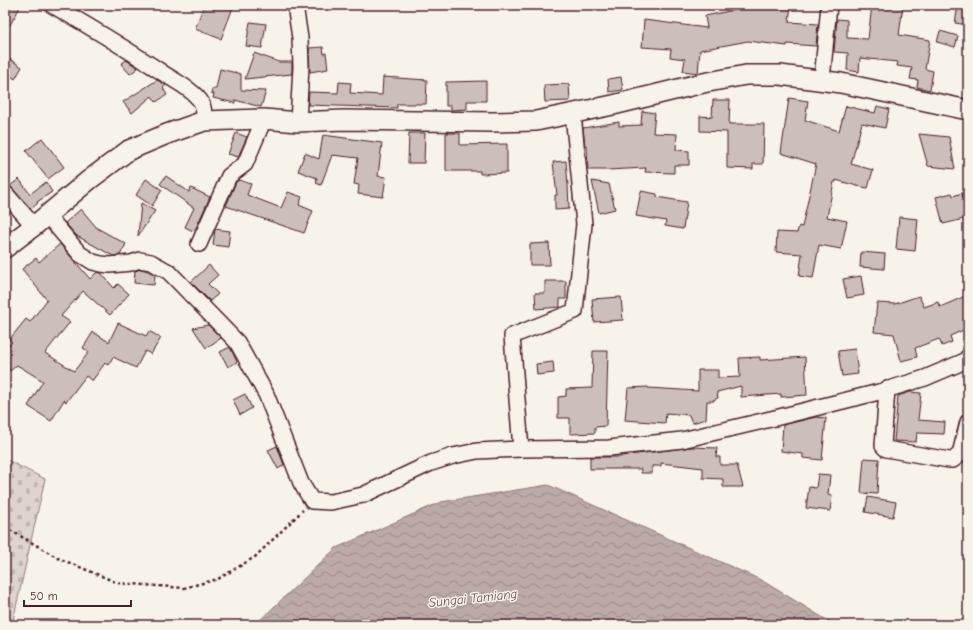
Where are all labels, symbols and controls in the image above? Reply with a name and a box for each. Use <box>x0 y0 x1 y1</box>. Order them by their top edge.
scale bar <box>24 582 131 608</box>
water label: Sungai Tamiang <box>428 586 518 610</box>
text: 50 m <box>30 589 58 603</box>

